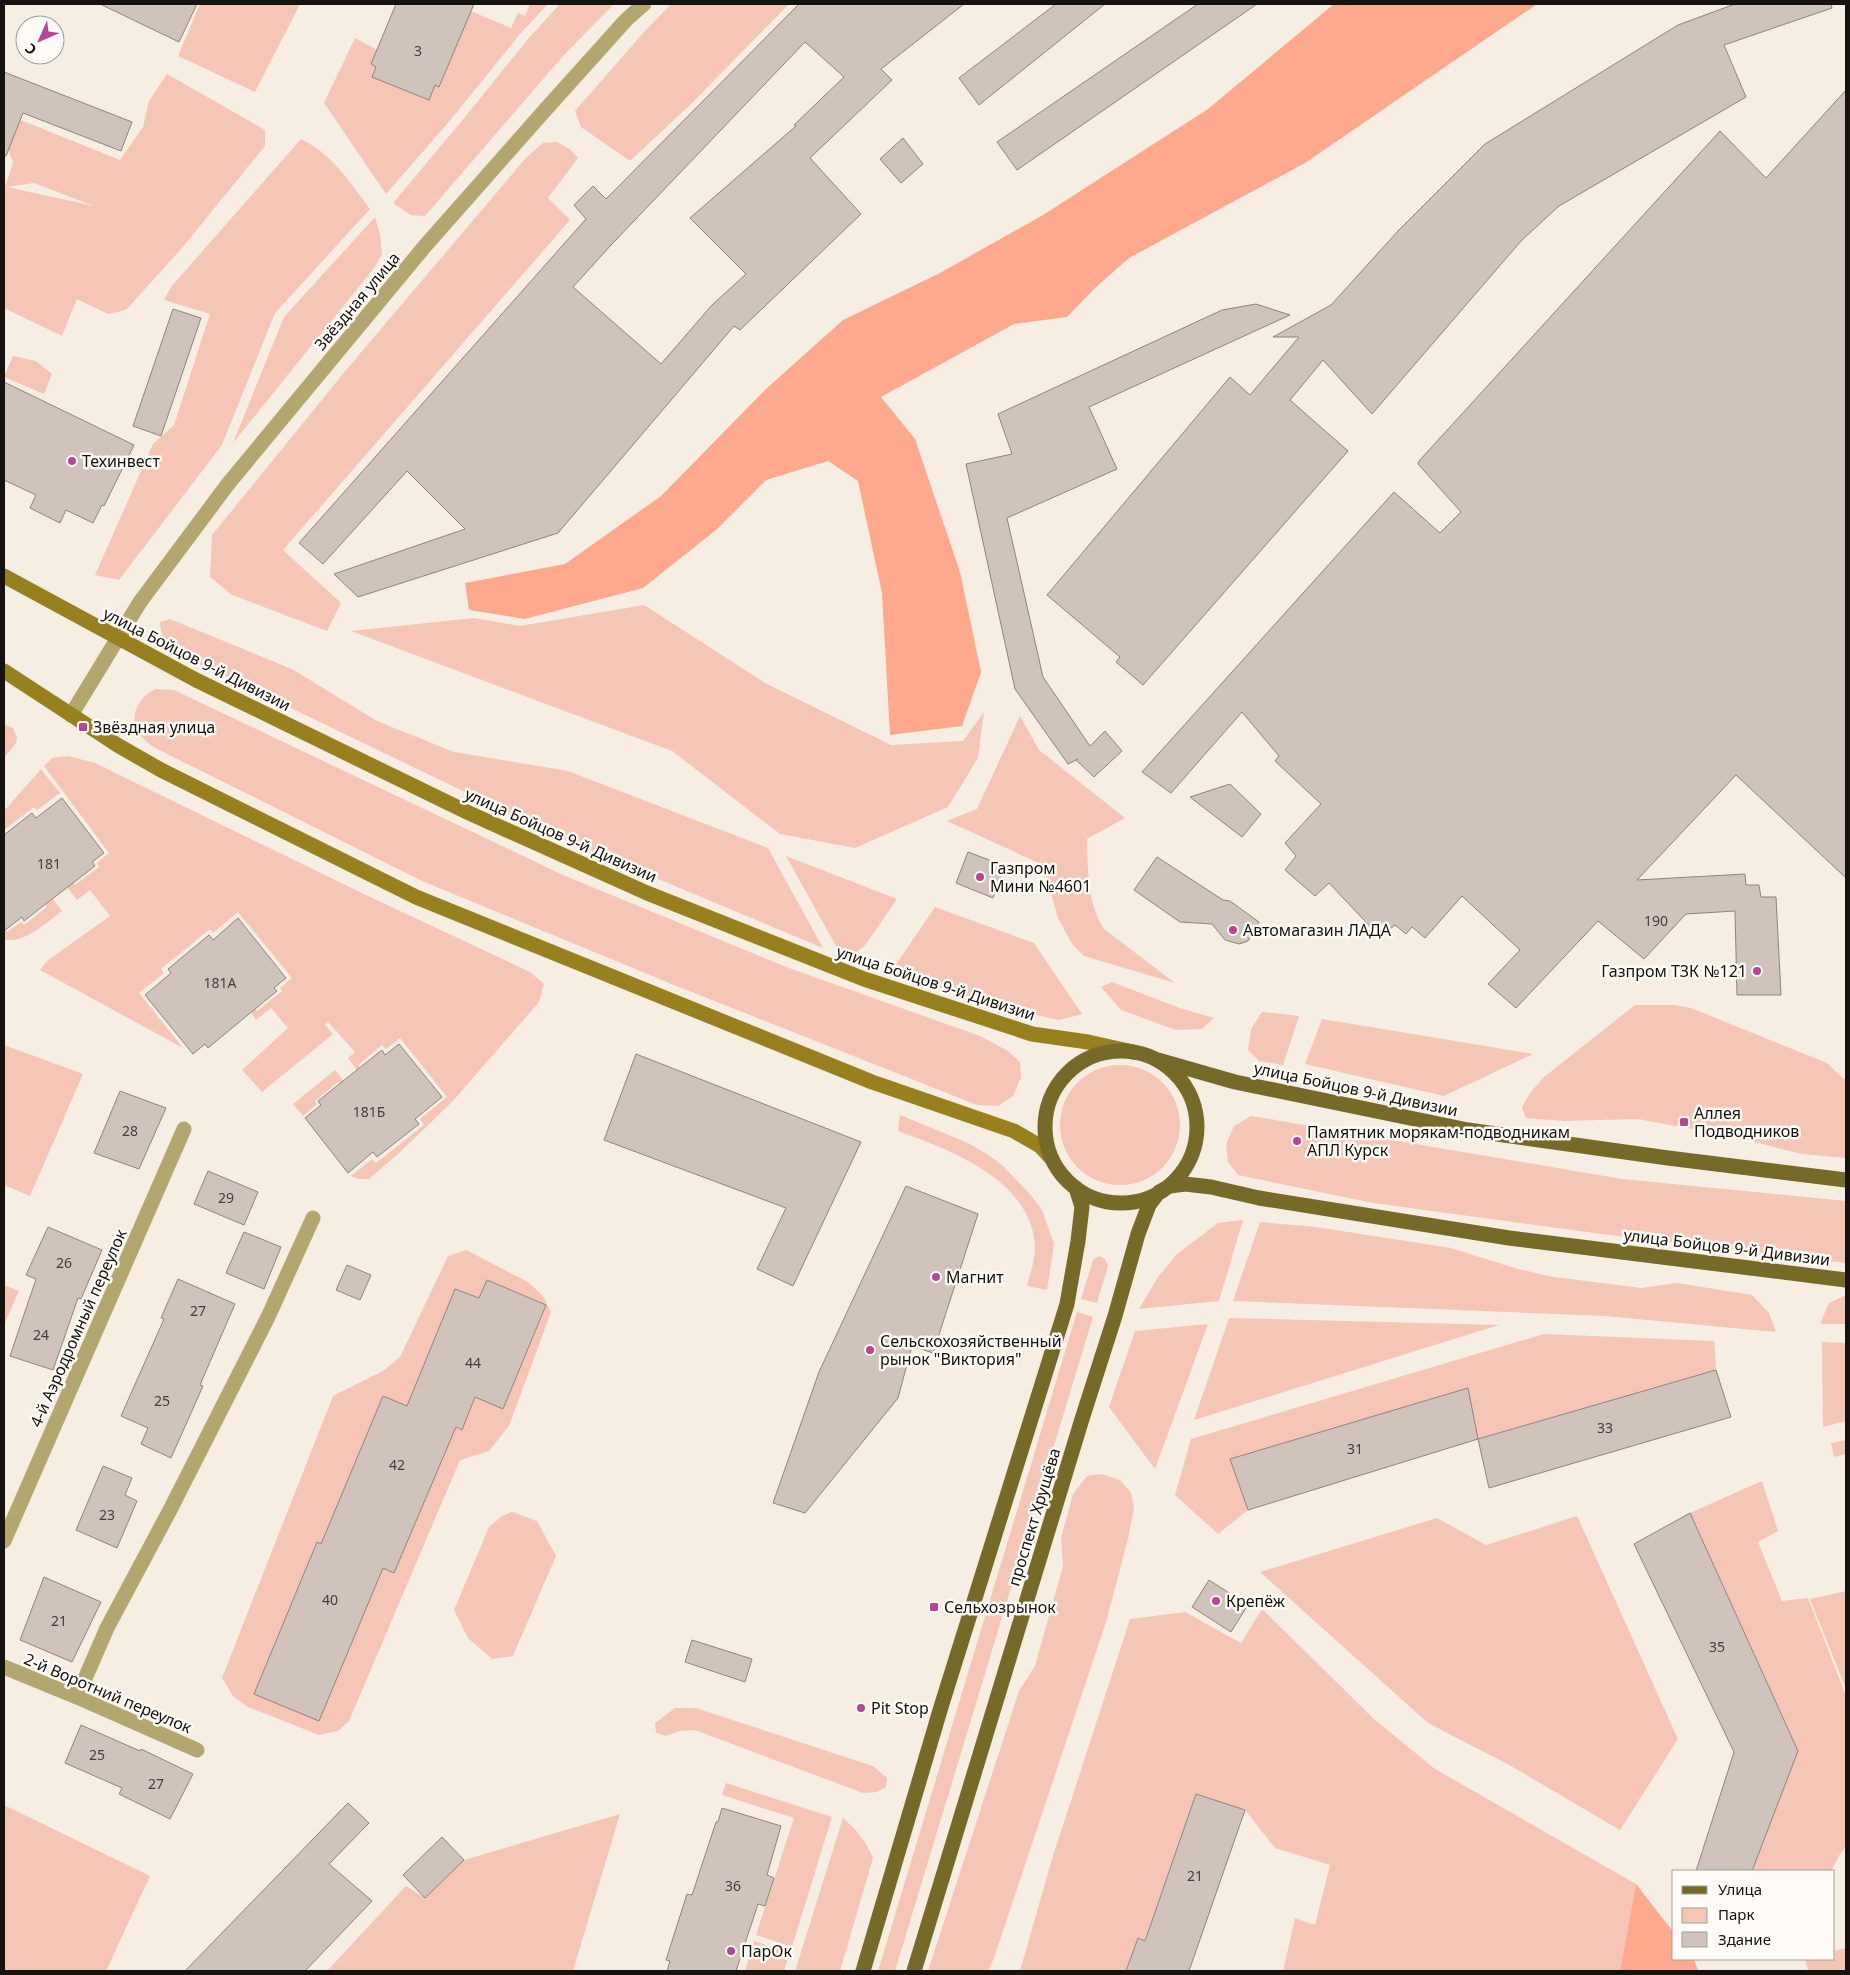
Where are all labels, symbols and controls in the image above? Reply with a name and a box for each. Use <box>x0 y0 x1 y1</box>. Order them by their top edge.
north arrow <box>15 15 65 65</box>
text: С <box>21 40 40 59</box>
house number: 3 <box>414 41 422 60</box>
street label: Звёздная улица <box>309 247 405 355</box>
place label: Техинвест <box>82 450 160 472</box>
marker: Техинвест <box>66 455 78 467</box>
street label: улица Бойцов 9-й Дивизии <box>99 602 295 716</box>
place label: Звёздная улица <box>93 716 215 738</box>
marker: Звёздная улица <box>77 721 89 733</box>
street label: улица Бойцов 9-й Дивизии <box>462 783 660 887</box>
house number: 181 <box>37 854 61 873</box>
place label: Газпром Мини №4601 <box>990 857 1091 897</box>
marker: Газпром Мини №4601 <box>974 871 986 883</box>
house number: 190 <box>1644 911 1668 930</box>
place label: Автомагазин ЛАДА <box>1243 919 1392 941</box>
marker: Автомагазин ЛАДА <box>1227 924 1239 936</box>
street label: улица Бойцов 9-й Дивизии <box>834 940 1038 1026</box>
place label: Газпром ТЗК №121 <box>1601 960 1747 982</box>
marker: Газпром ТЗК №121 <box>1751 965 1763 977</box>
house number: 181А <box>204 973 237 992</box>
street label: улица Бойцов 9-й Дивизии <box>1252 1057 1460 1121</box>
house number: 181Б <box>353 1102 385 1121</box>
place label: Аллея Подводников <box>1694 1102 1799 1142</box>
marker: Аллея Подводников <box>1678 1116 1690 1128</box>
house number: 28 <box>122 1121 138 1140</box>
place label: Памятник морякам-подводникам АПЛ Курск <box>1307 1121 1570 1161</box>
marker: Памятник морякам-подводникам АПЛ Курск <box>1291 1135 1303 1147</box>
house number: 29 <box>218 1188 234 1207</box>
street label: улица Бойцов 9-й Дивизии <box>1622 1223 1832 1271</box>
street label: 4-й Аэродромный переулок <box>24 1225 132 1430</box>
house number: 26 <box>56 1253 72 1272</box>
place label: Магнит <box>946 1266 1004 1288</box>
marker: Магнит <box>930 1271 942 1283</box>
house number: 27 <box>190 1301 206 1320</box>
house number: 24 <box>33 1325 49 1344</box>
place label: Сельскохозяйственный рынок "Виктория" <box>880 1330 1062 1370</box>
marker: Сельскохозяйственный рынок "Виктория" <box>864 1344 876 1356</box>
house number: 44 <box>465 1353 481 1372</box>
house number: 25 <box>154 1391 170 1410</box>
house number: 33 <box>1597 1418 1613 1437</box>
house number: 31 <box>1347 1439 1363 1458</box>
street label: проспект Хрущёва <box>1003 1445 1065 1589</box>
house number: 42 <box>389 1455 405 1474</box>
house number: 23 <box>99 1505 115 1524</box>
house number: 40 <box>322 1590 338 1609</box>
place label: Крепёж <box>1226 1590 1286 1612</box>
marker: Крепёж <box>1210 1595 1222 1607</box>
place label: Сельхозрынок <box>944 1596 1056 1618</box>
marker: Сельхозрынок <box>928 1601 940 1613</box>
house number: 21 <box>51 1611 67 1630</box>
house number: 35 <box>1709 1637 1725 1656</box>
street label: 2-й Воротний переулок <box>21 1648 196 1738</box>
place label: Pit Stop <box>871 1697 929 1719</box>
marker: Pit Stop <box>855 1702 867 1714</box>
house number: 25 <box>89 1745 105 1764</box>
house number: 27 <box>148 1774 164 1793</box>
house number: 21 <box>1187 1866 1203 1885</box>
legend <box>1672 1870 1835 1960</box>
house number: 36 <box>725 1876 741 1895</box>
text: Улица <box>1718 1879 1762 1899</box>
text: Парк <box>1718 1904 1754 1924</box>
text: Здание <box>1718 1929 1771 1949</box>
place label: ПарОк <box>741 1940 793 1962</box>
marker: ПарОк <box>725 1945 737 1957</box>

